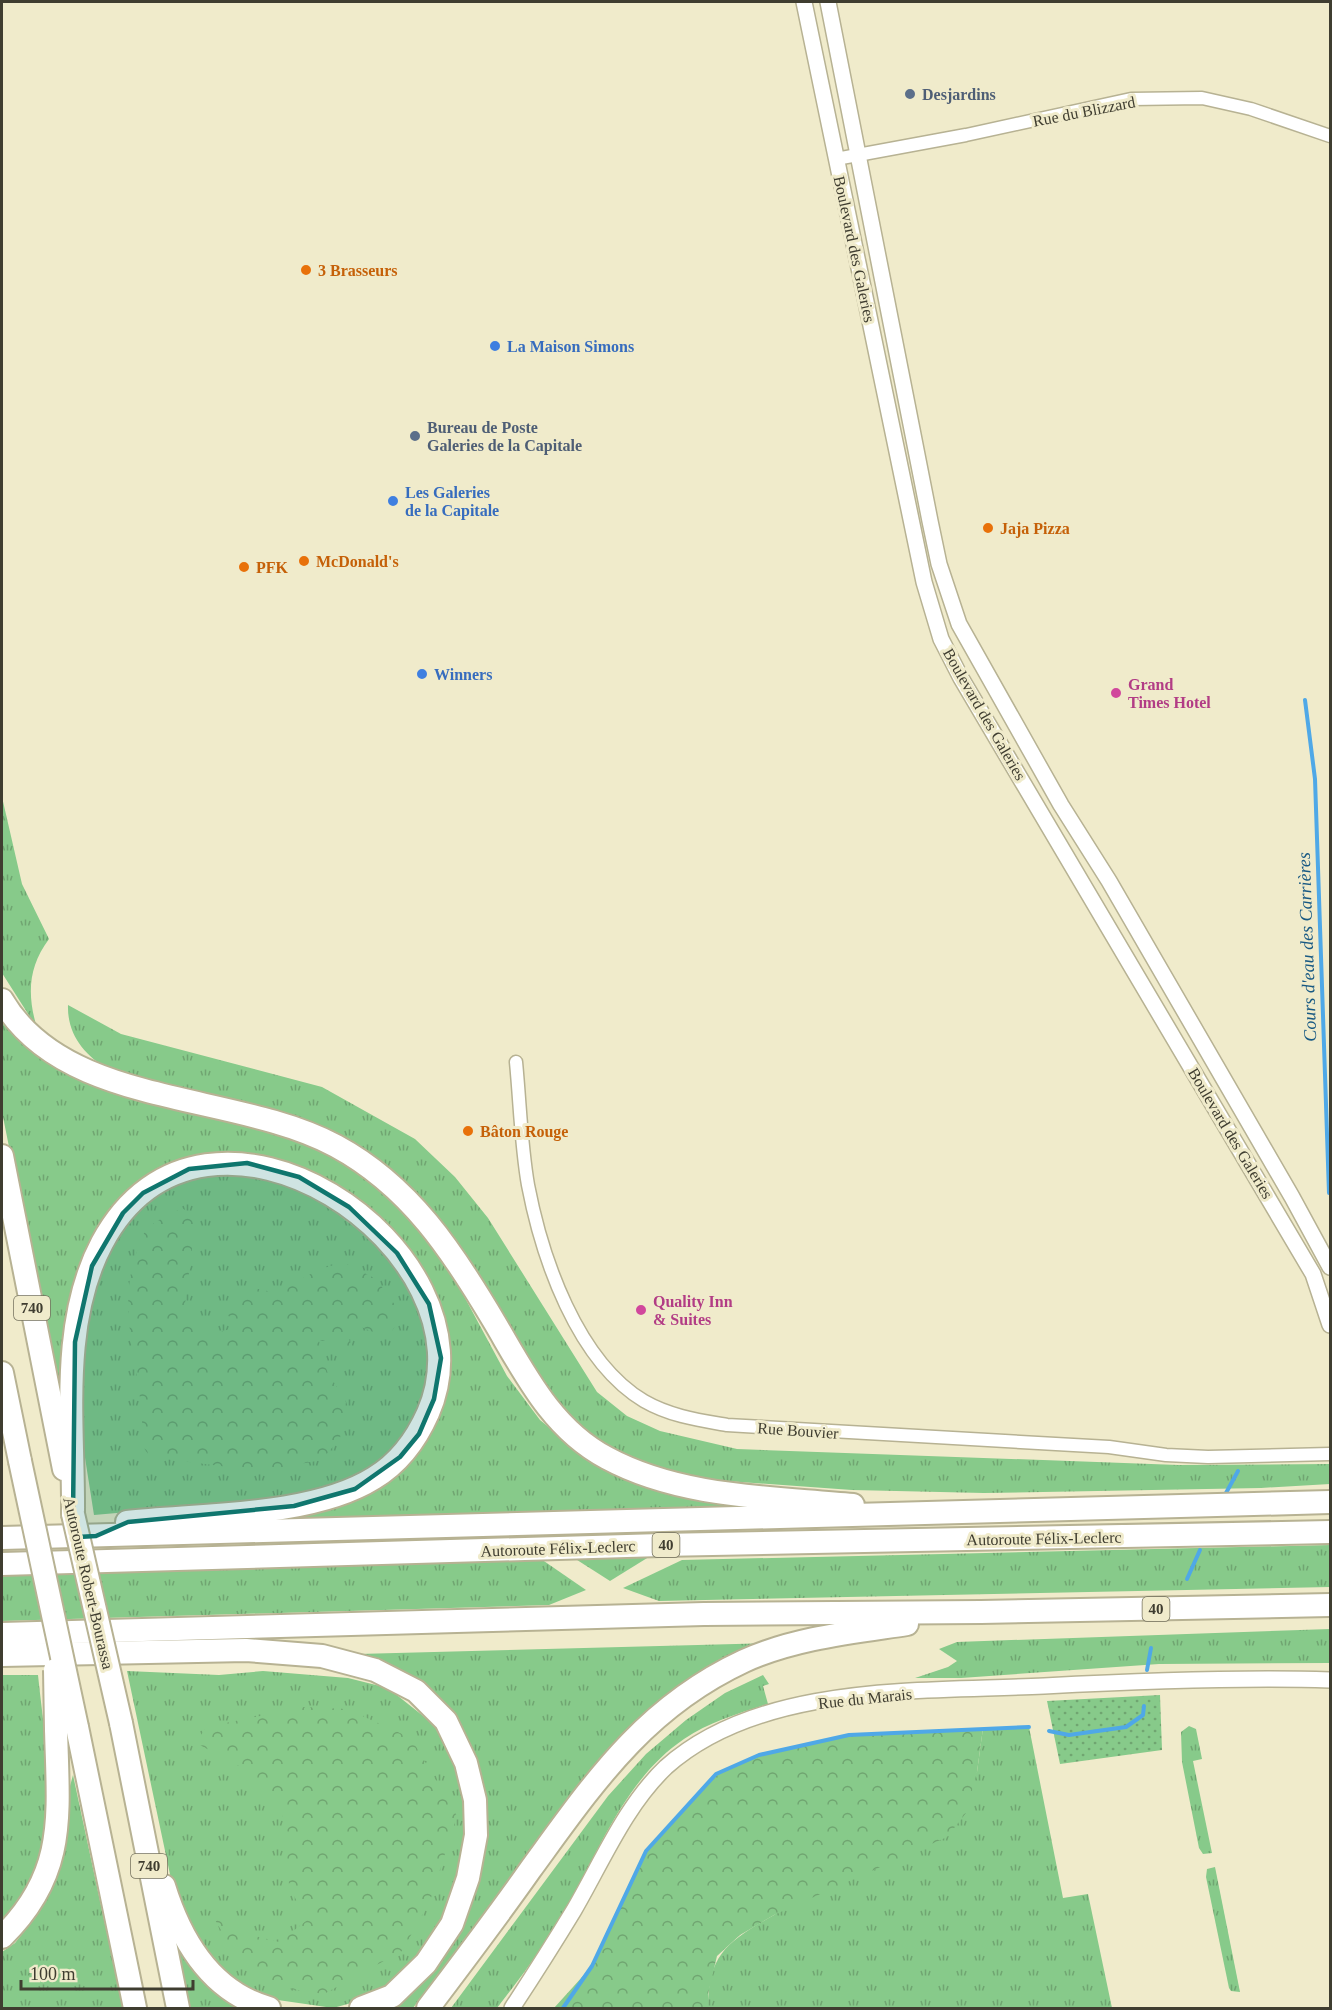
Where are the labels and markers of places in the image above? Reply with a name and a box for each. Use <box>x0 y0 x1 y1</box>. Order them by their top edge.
place label: Desjardins <box>922 86 996 104</box>
marker: Desjardins <box>903 87 917 101</box>
place label: 3 Brasseurs <box>318 262 398 279</box>
marker: 3 Brasseurs <box>299 263 313 277</box>
place label: La Maison Simons <box>507 338 634 355</box>
marker: La Maison Simons <box>488 339 502 353</box>
place label: Bureau de Poste Galeries de la Capitale <box>427 419 582 455</box>
marker: Bureau de Poste Galeries de la Capitale <box>408 429 422 443</box>
place label: Les Galeries de la Capitale <box>405 484 499 520</box>
marker: Les Galeries de la Capitale <box>386 494 400 508</box>
place label: Jaja Pizza <box>1000 520 1070 538</box>
marker: Jaja Pizza <box>981 521 995 535</box>
place label: McDonald's <box>316 553 399 570</box>
marker: McDonald's <box>297 554 311 568</box>
place label: PFK <box>256 559 289 576</box>
marker: PFK <box>237 560 251 574</box>
place label: Winners <box>434 666 492 683</box>
marker: Winners <box>415 667 429 681</box>
place label: Grand Times Hotel <box>1128 676 1211 711</box>
marker: Grand Times Hotel <box>1109 686 1123 700</box>
place label: Bâton Rouge <box>480 1123 568 1141</box>
marker: Bâton Rouge <box>461 1124 475 1138</box>
place label: Quality Inn & Suites <box>653 1293 733 1328</box>
marker: Quality Inn & Suites <box>634 1303 648 1317</box>

